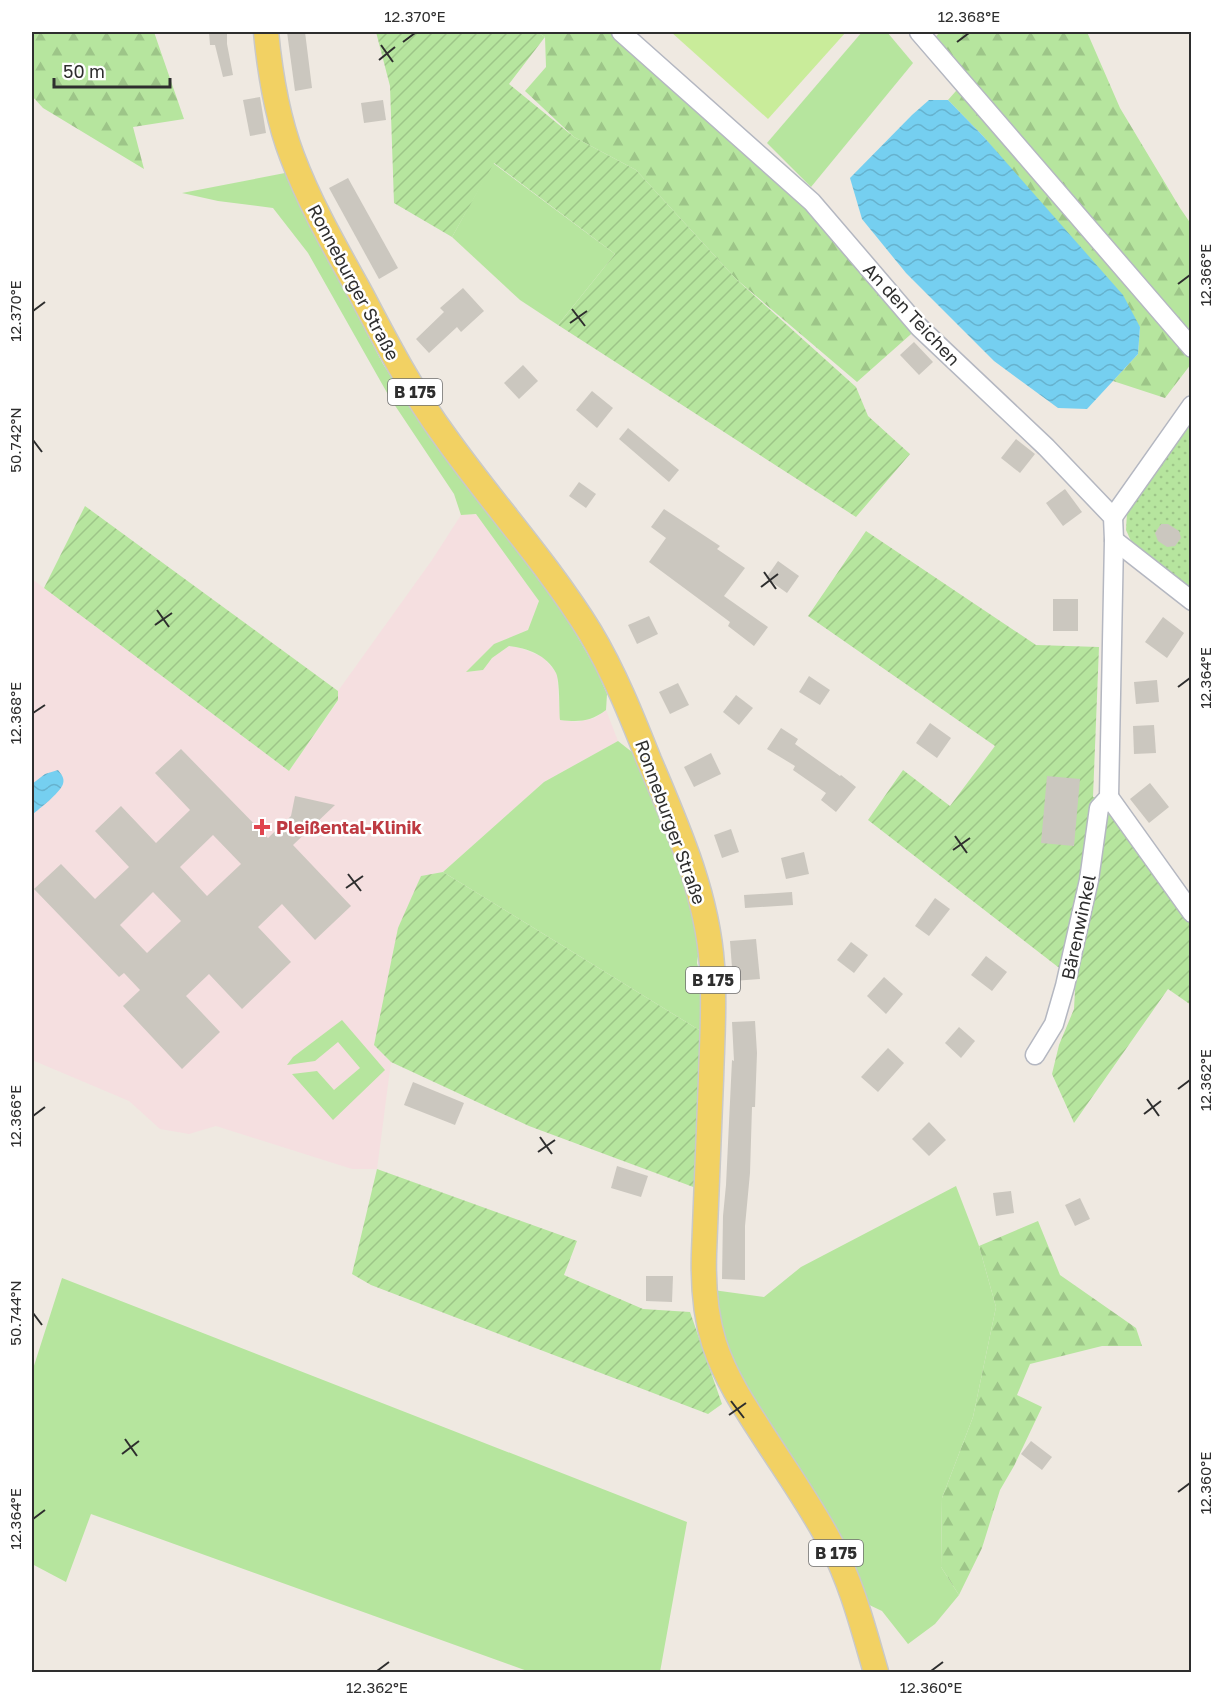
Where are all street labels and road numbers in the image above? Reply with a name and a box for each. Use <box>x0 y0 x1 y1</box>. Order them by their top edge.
street label: Ronneburger Straße <box>304 200 404 364</box>
street label: An den Teichen <box>859 258 965 370</box>
road number: B 175 <box>388 379 442 405</box>
street label: Ronneburger Straße <box>631 737 711 907</box>
street label: Bärenwinkel <box>1056 872 1100 982</box>
road number: B 175 <box>686 967 740 993</box>
road number: B 175 <box>809 1540 863 1566</box>

